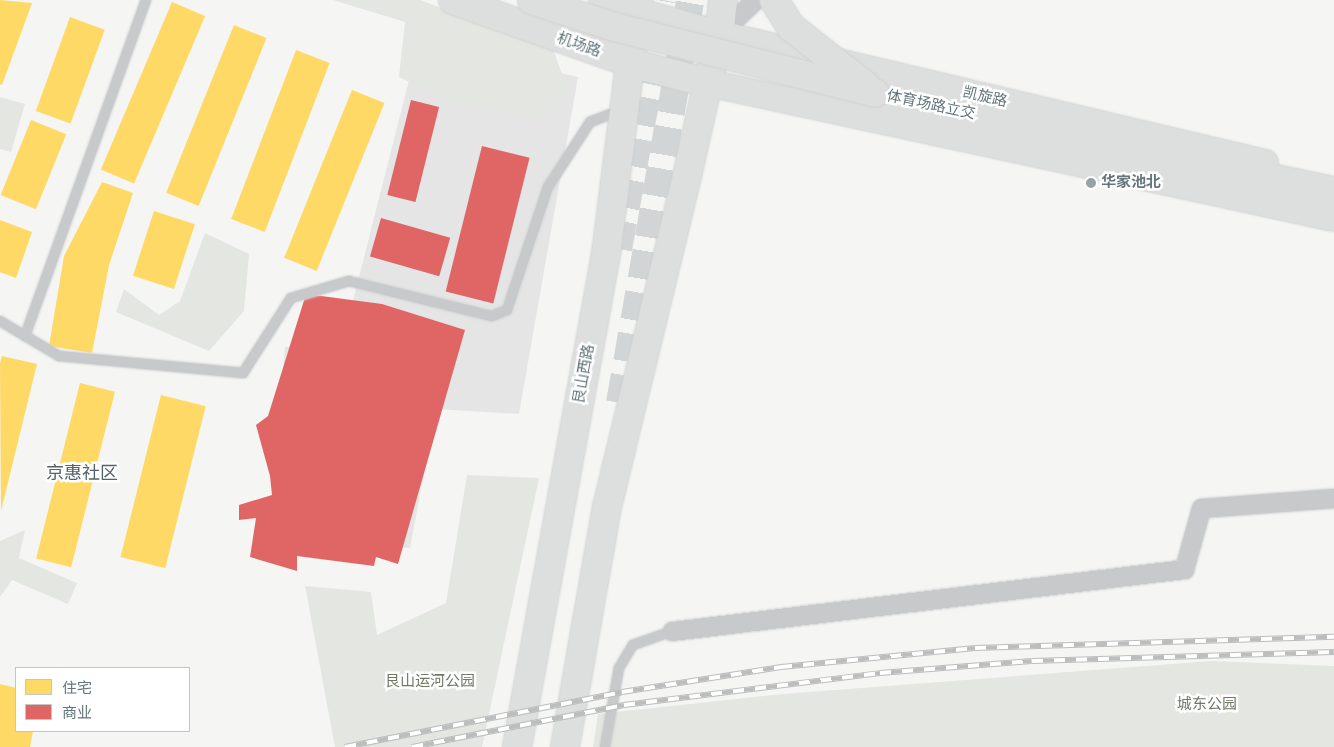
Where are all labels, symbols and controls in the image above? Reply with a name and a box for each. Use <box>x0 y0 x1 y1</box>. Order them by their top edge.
street label: 机场路 <box>555 29 603 61</box>
street label: 凯旋路 <box>961 83 1009 111</box>
street label: 体育场路立交 <box>885 87 977 123</box>
place label: 华家池北 <box>1101 174 1161 192</box>
marker: 华家池北 <box>1085 177 1097 189</box>
street label: 艮山西路 <box>570 343 598 405</box>
district label: 京惠社区 <box>46 463 118 485</box>
legend <box>15 667 190 732</box>
park label: 艮山运河公园 <box>385 673 475 691</box>
text: 住宅 <box>62 679 92 698</box>
park label: 城东公园 <box>1177 696 1237 714</box>
text: 商业 <box>62 704 92 723</box>

